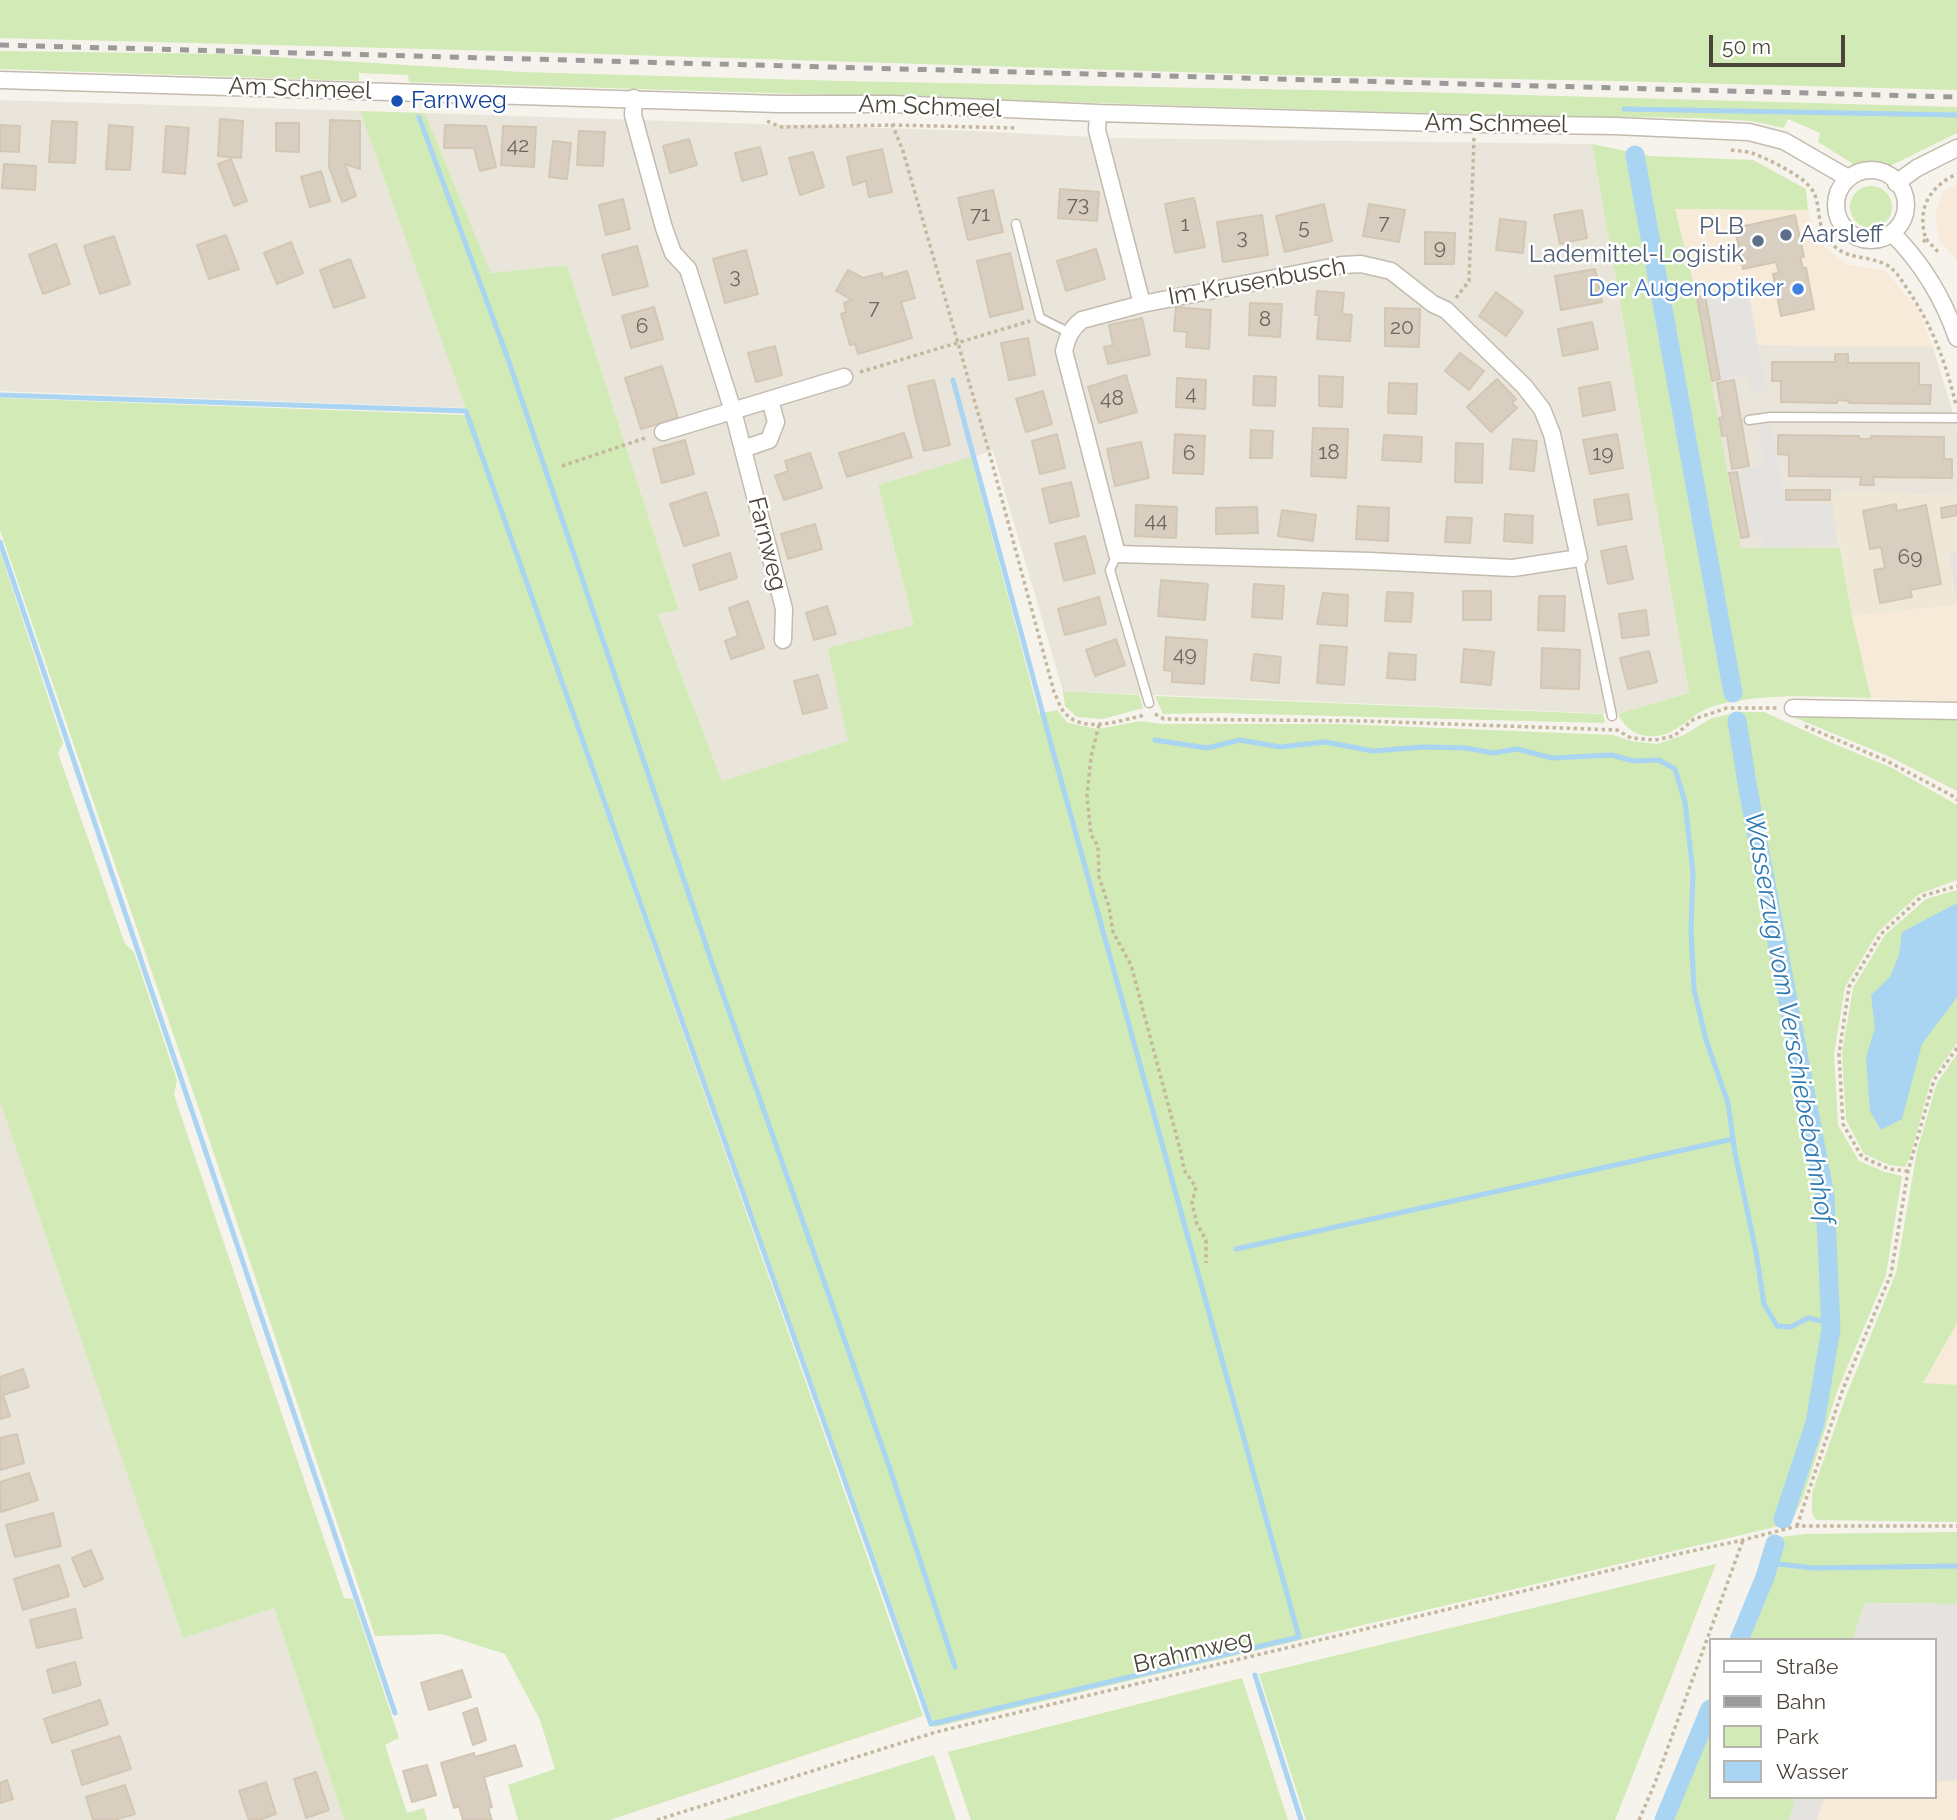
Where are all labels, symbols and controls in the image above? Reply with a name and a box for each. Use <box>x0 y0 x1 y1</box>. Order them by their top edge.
scale bar <box>1712 21 1848 65</box>
text: 50 m <box>1722 34 1771 59</box>
street label: Am Schmeel <box>228 72 372 106</box>
place label: Farnweg <box>411 87 507 115</box>
street label: Am Schmeel <box>858 90 1002 124</box>
marker: Farnweg <box>389 93 405 109</box>
street label: Am Schmeel <box>1424 108 1568 140</box>
house number: 42 <box>507 133 529 159</box>
house number: 73 <box>1067 192 1089 218</box>
house number: 71 <box>970 202 990 228</box>
house number: 7 <box>1378 210 1390 236</box>
house number: 1 <box>1181 212 1189 238</box>
place label: PLB Lademittel-Logistik <box>1529 213 1744 269</box>
house number: 5 <box>1298 215 1310 241</box>
place label: Aarsleff <box>1800 221 1884 249</box>
house number: 3 <box>1236 225 1248 251</box>
marker: Aarsleff <box>1778 227 1794 243</box>
marker: PLB Lademittel-Logistik <box>1750 233 1766 249</box>
house number: 9 <box>1434 235 1446 261</box>
street label: Im Krusenbusch <box>1166 252 1348 312</box>
house number: 3 <box>729 264 741 290</box>
place label: Der Augenoptiker <box>1588 275 1784 303</box>
marker: Der Augenoptiker <box>1790 281 1806 297</box>
house number: 7 <box>868 295 880 321</box>
house number: 8 <box>1259 307 1271 333</box>
house number: 6 <box>636 314 648 340</box>
house number: 20 <box>1390 315 1414 341</box>
house number: 4 <box>1185 381 1197 407</box>
house number: 48 <box>1100 386 1124 412</box>
house number: 18 <box>1318 440 1340 466</box>
house number: 6 <box>1183 441 1195 467</box>
house number: 19 <box>1592 441 1614 467</box>
street label: Farnweg <box>741 494 793 594</box>
house number: 44 <box>1145 508 1167 534</box>
house number: 69 <box>1898 545 1922 571</box>
house number: 49 <box>1173 642 1197 668</box>
water label: Wasserzug vom Verschiebebahnhof <box>1737 810 1841 1226</box>
street label: Brahmweg <box>1131 1624 1255 1680</box>
legend <box>1708 1638 1936 1799</box>
text: Straße <box>1776 1654 1838 1679</box>
text: Bahn <box>1776 1689 1826 1714</box>
text: Park <box>1776 1724 1819 1749</box>
text: Wasser <box>1776 1759 1848 1784</box>

